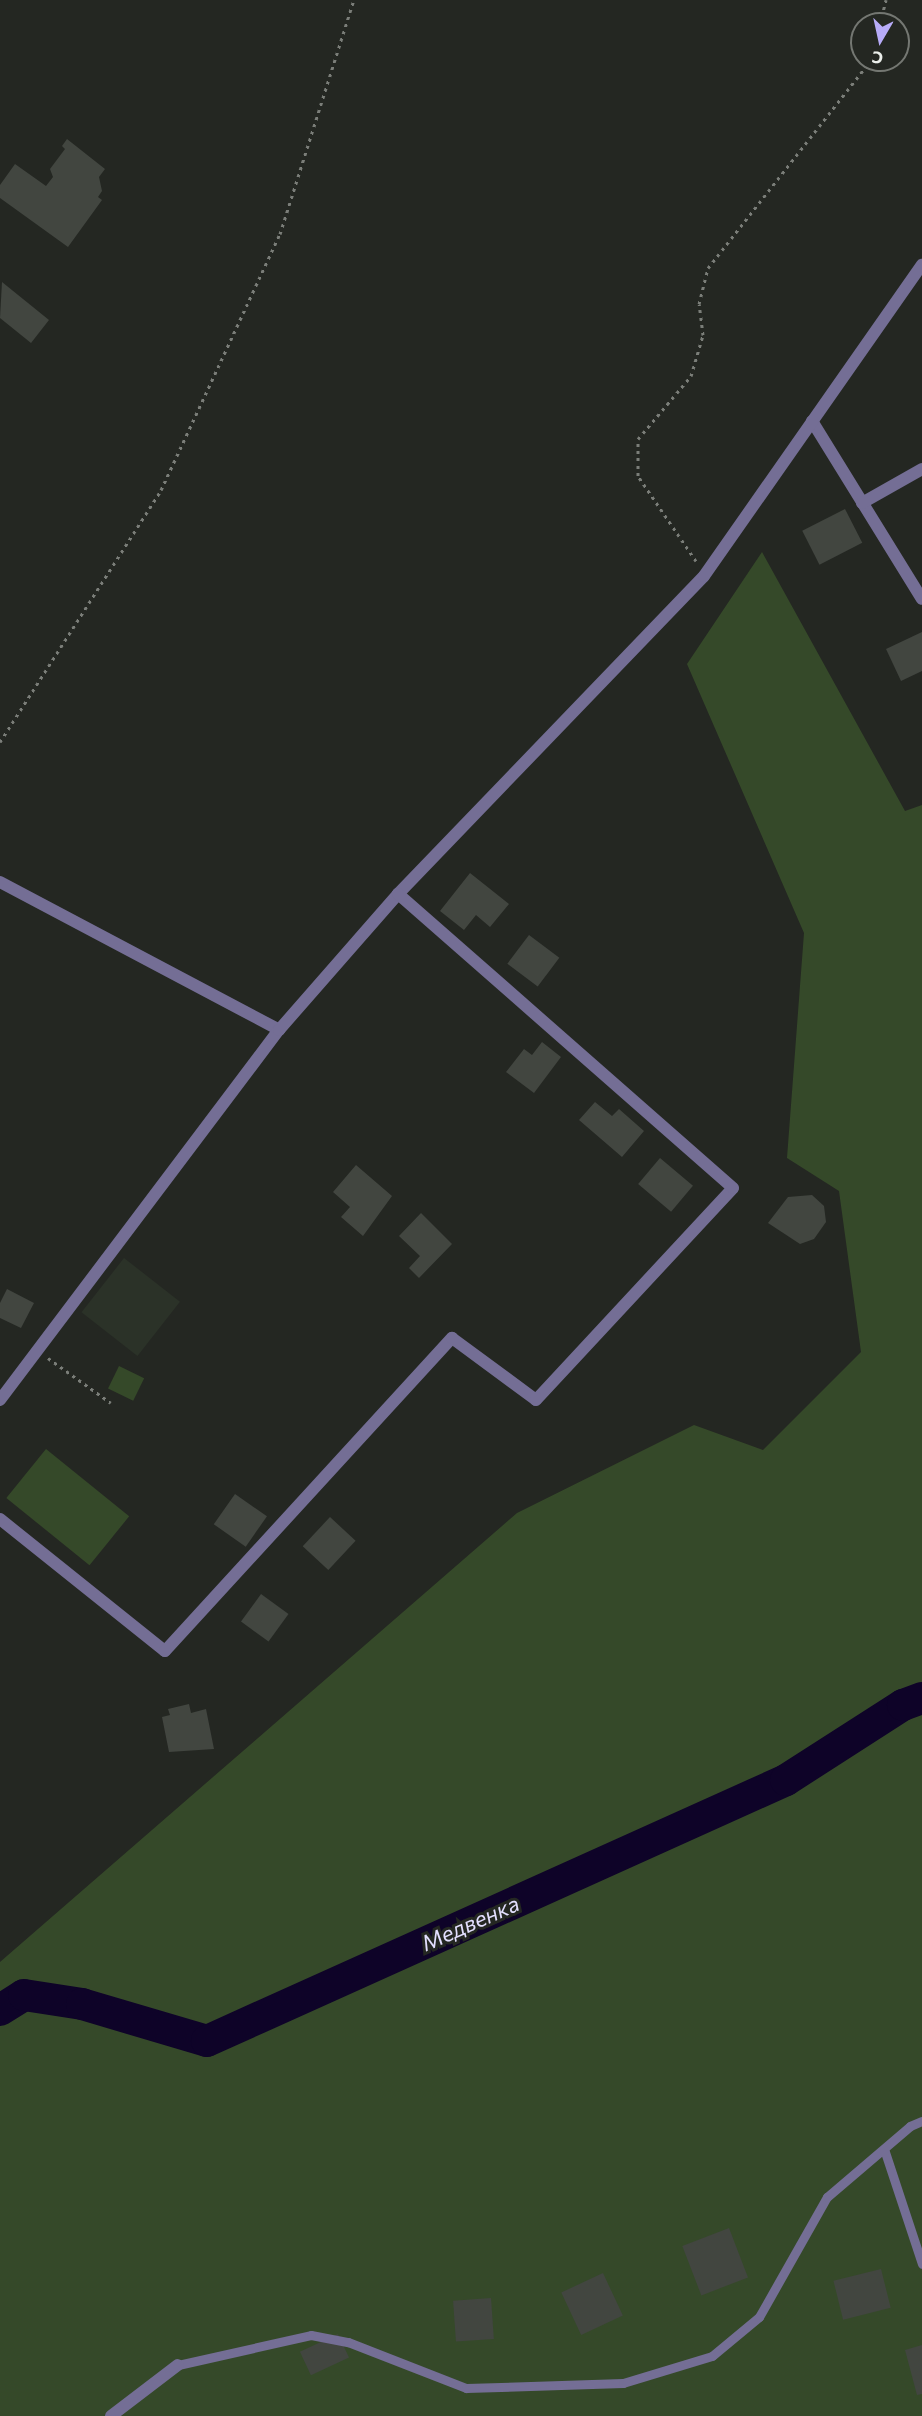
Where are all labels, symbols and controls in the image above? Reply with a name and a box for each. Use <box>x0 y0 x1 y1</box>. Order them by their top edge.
north arrow <box>850 12 910 72</box>
text: С <box>871 48 884 69</box>
water label: Медвенка <box>417 1890 523 1956</box>

